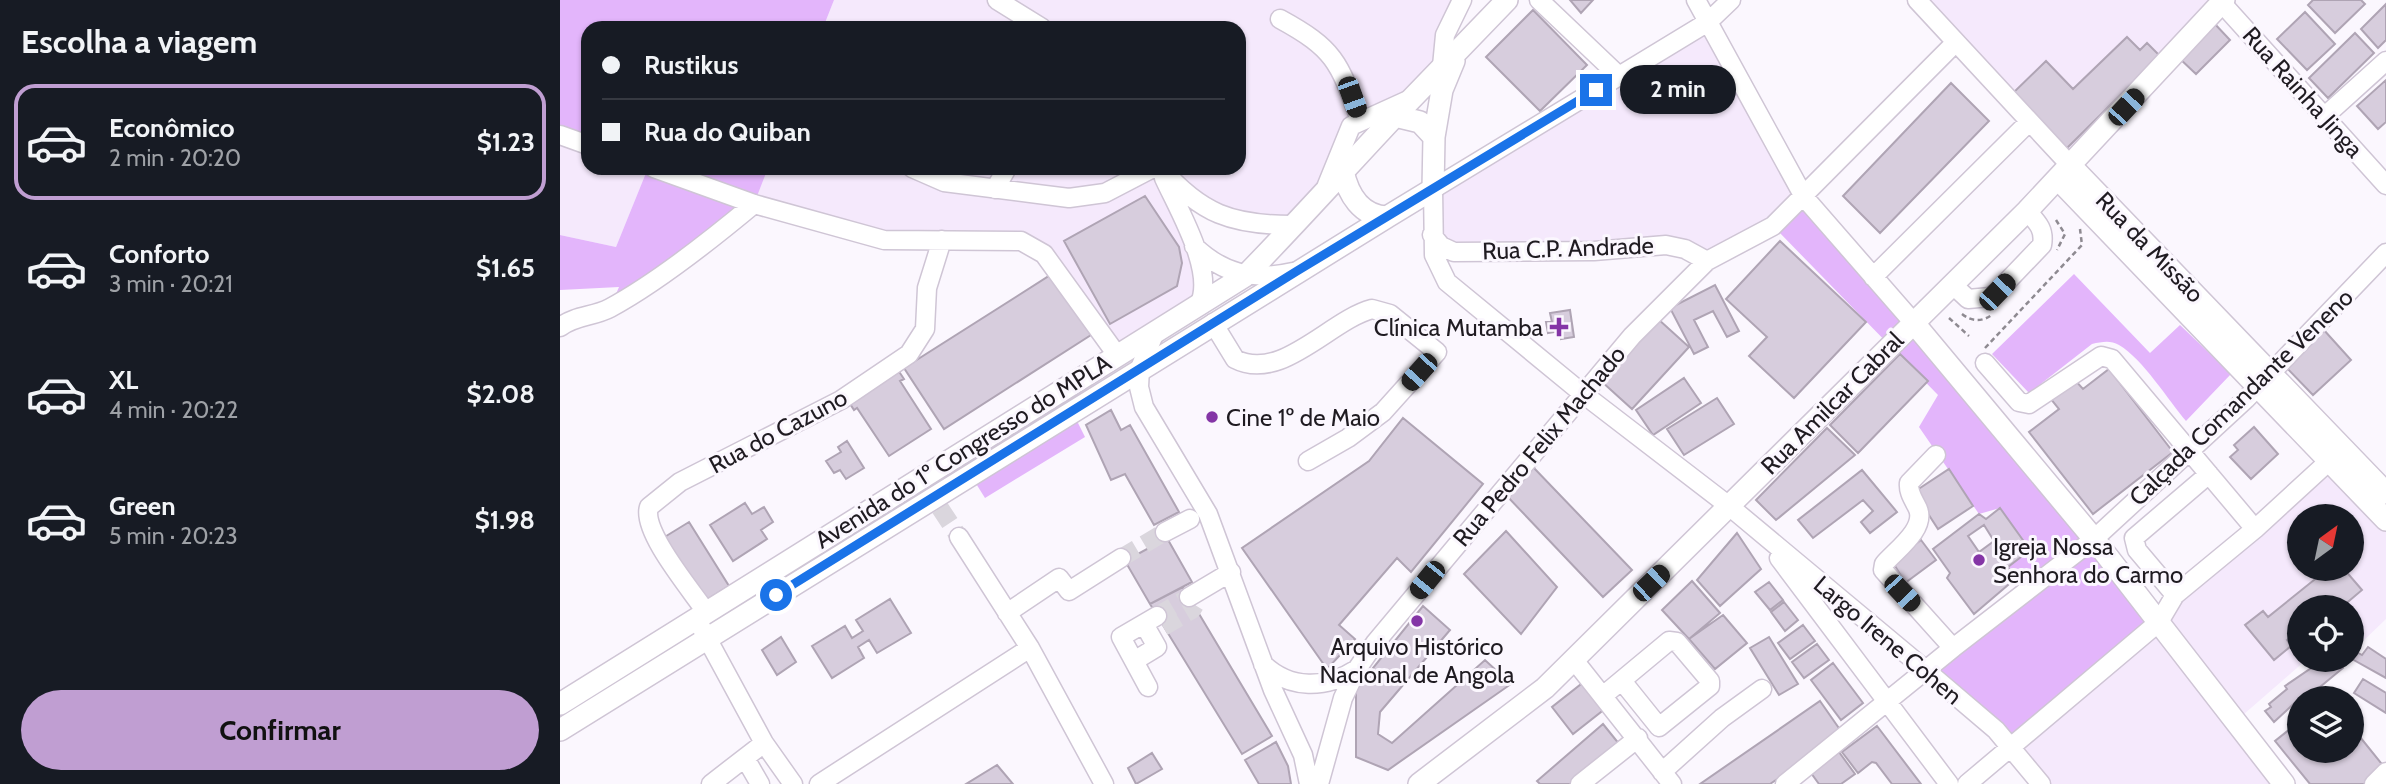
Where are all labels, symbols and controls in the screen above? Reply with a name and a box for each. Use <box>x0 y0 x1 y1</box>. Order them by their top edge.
street label: Rua Rainha Jinga <box>2237 21 2370 164</box>
text: Escolha a viagem <box>21 22 257 61</box>
text: Rustikus <box>644 49 738 81</box>
callout: 2 min <box>1620 66 1736 114</box>
car <box>1335 74 1370 120</box>
route end <box>1580 74 1612 106</box>
text: 2 min <box>1650 75 1706 103</box>
car <box>2104 84 2149 130</box>
icon: car <box>25 111 88 174</box>
text: Econômico <box>109 112 235 144</box>
text: Rua do Quiban <box>644 116 811 148</box>
text: $1.23 <box>477 126 535 158</box>
text: 2 min · 20:20 <box>109 144 241 172</box>
street label: Rua da Missão <box>2090 186 2210 308</box>
street label: Rua C.P. Andrade <box>1482 231 1654 265</box>
icon: car <box>25 237 88 300</box>
text: Conforto <box>109 238 210 270</box>
text: $1.65 <box>476 252 535 284</box>
text: 3 min · 20:21 <box>109 270 233 298</box>
car <box>1975 270 2020 314</box>
street label: Calçada Comandante Veneno <box>2123 282 2359 512</box>
place label: Clínica Mutamba <box>1374 313 1543 342</box>
marker: Clínica Mutamba <box>1549 317 1569 337</box>
street label: Rua Amilcar Cabral <box>1755 325 1910 480</box>
street label: Rua Pedro Felix Machado <box>1447 340 1631 552</box>
street label: Avenida do 1º Congresso do MPLA <box>810 348 1117 554</box>
car <box>1398 349 1441 395</box>
icon: car <box>25 363 88 426</box>
text: XL <box>109 364 138 396</box>
text: $2.08 <box>467 378 535 410</box>
street label: Rua do Cazuno <box>704 382 852 480</box>
text: 4 min · 20:22 <box>109 396 238 424</box>
place label: Cine 1º de Maio <box>1226 403 1380 432</box>
marker: Cine 1º de Maio <box>1204 409 1220 425</box>
icon: car <box>25 489 88 552</box>
text: Green <box>109 490 176 522</box>
text: $1.98 <box>475 504 535 536</box>
north arrow <box>2287 504 2364 581</box>
map controls <box>2287 504 2364 763</box>
text: 5 min · 20:23 <box>109 522 238 550</box>
place label: Igreja Nossa Senhora do Carmo <box>1993 532 2183 589</box>
marker: Igreja Nossa Senhora do Carmo <box>1971 552 1987 568</box>
car <box>1406 557 1449 603</box>
car <box>1629 561 1674 605</box>
street label: Largo Irene Cohen <box>1808 570 1968 710</box>
car <box>1880 570 1925 616</box>
route start <box>760 579 792 611</box>
button: locate <box>2287 595 2364 672</box>
marker: Arquivo Histórico Nacional de Angola <box>1409 613 1425 629</box>
place label: Arquivo Histórico Nacional de Angola <box>1320 632 1515 689</box>
button: layers <box>2287 686 2364 763</box>
button: Confirmar <box>21 690 539 770</box>

